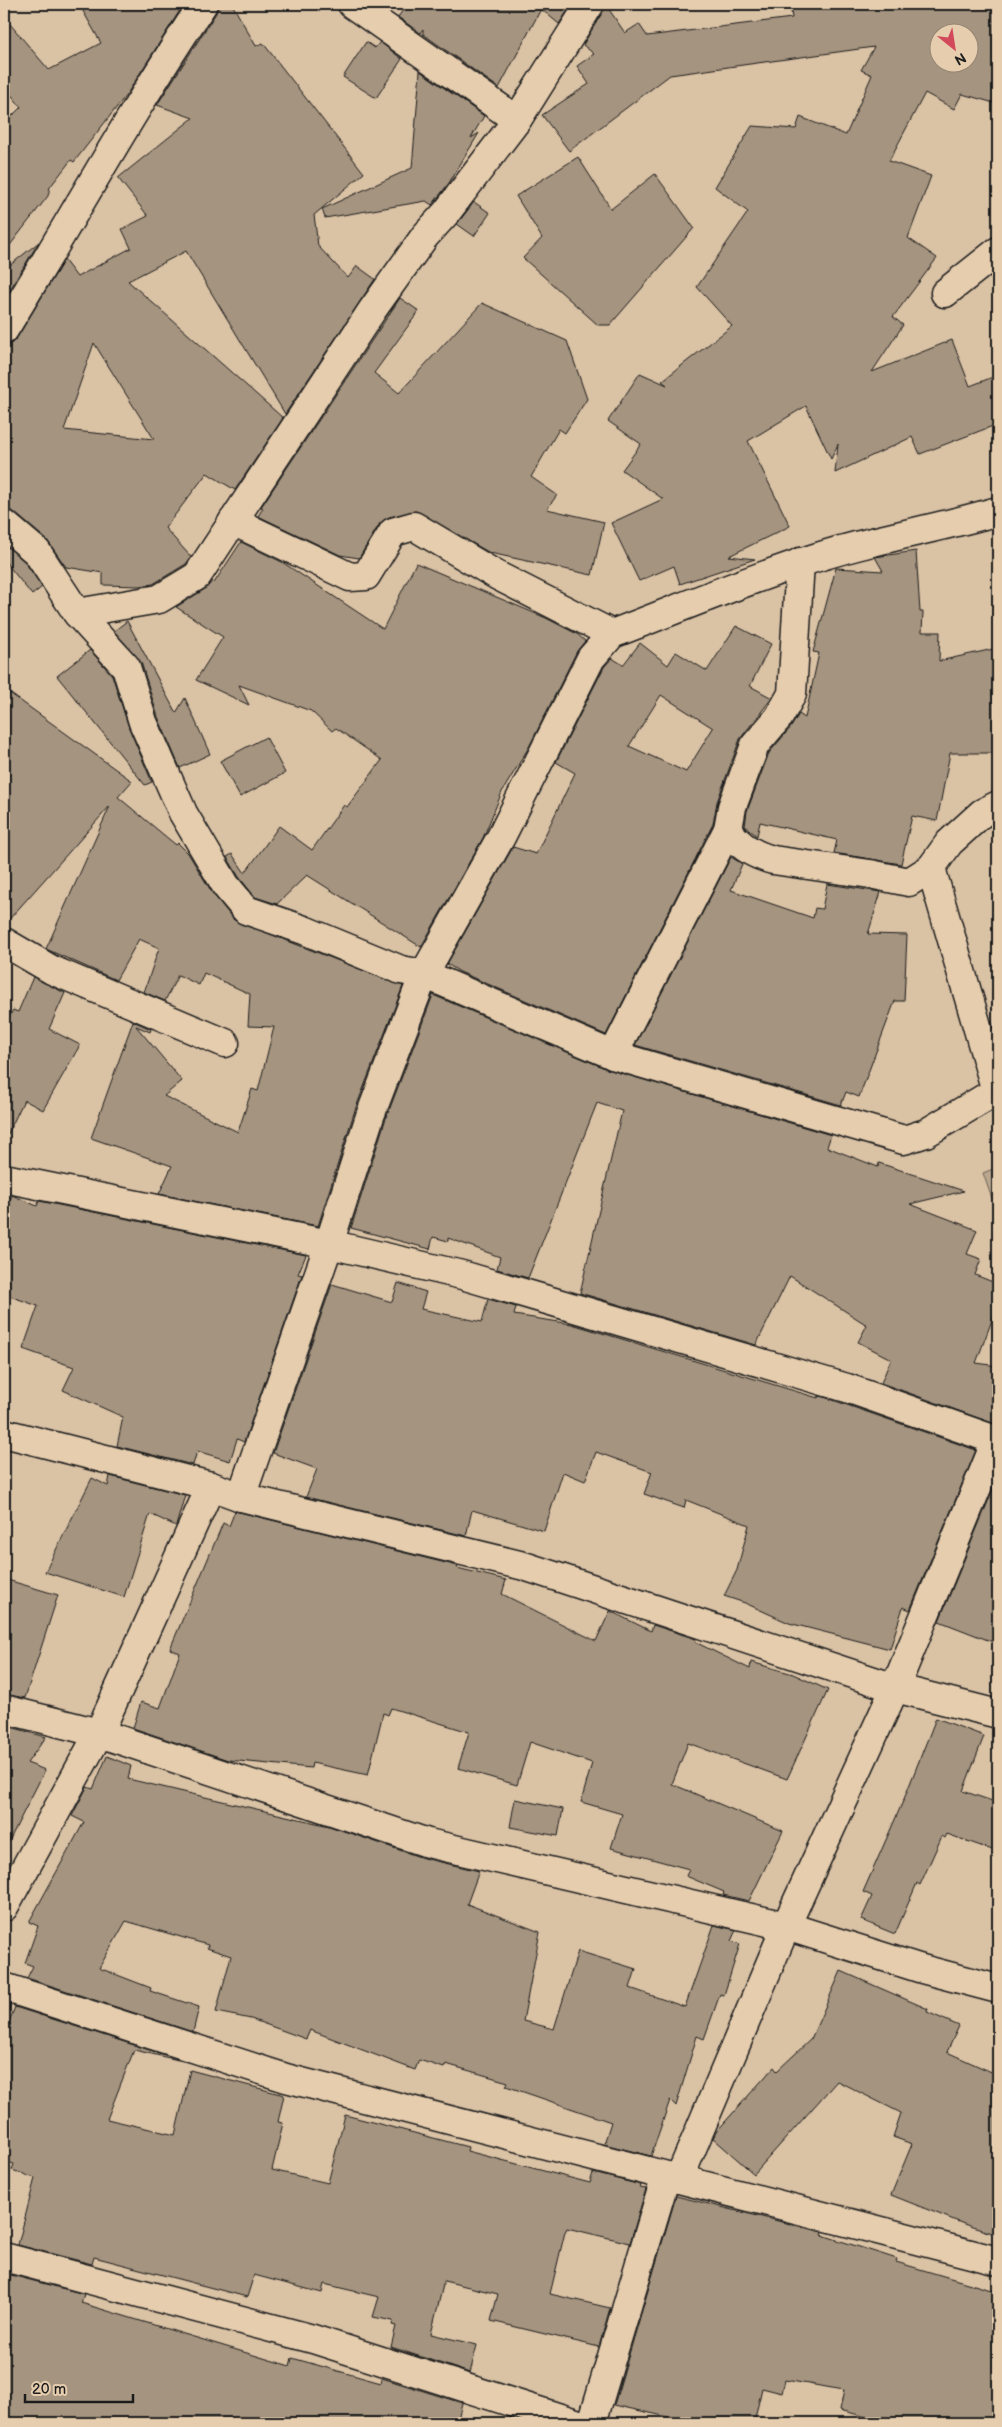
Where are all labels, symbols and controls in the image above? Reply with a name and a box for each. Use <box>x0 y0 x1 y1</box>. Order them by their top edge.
north arrow <box>930 22 980 72</box>
text: N <box>951 49 969 69</box>
scale bar <box>25 2372 132 2404</box>
text: 20 m <box>32 2380 66 2399</box>

